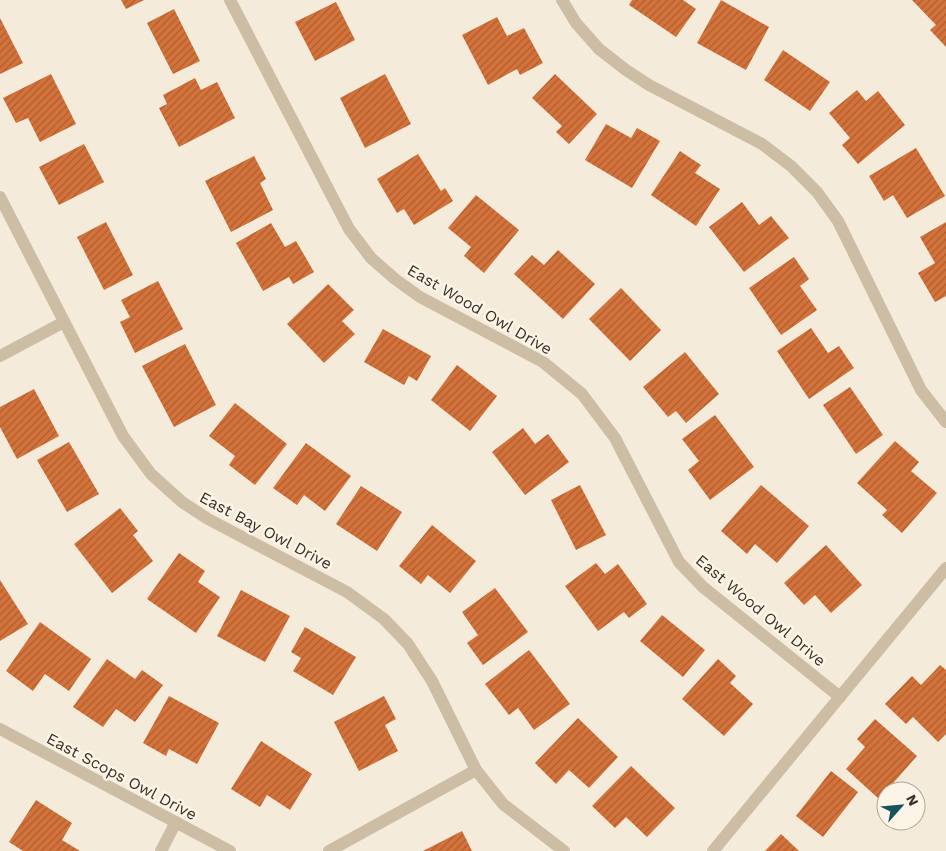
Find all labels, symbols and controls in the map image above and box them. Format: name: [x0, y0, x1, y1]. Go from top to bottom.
street label: East Wood Owl Drive: [404, 260, 555, 359]
street label: East Bay Owl Drive: [196, 488, 335, 573]
street label: East Wood Owl Drive: [692, 550, 830, 670]
street label: East Scops Owl Drive: [43, 729, 200, 824]
north arrow: [876, 781, 926, 831]
text: N: [903, 792, 922, 808]

